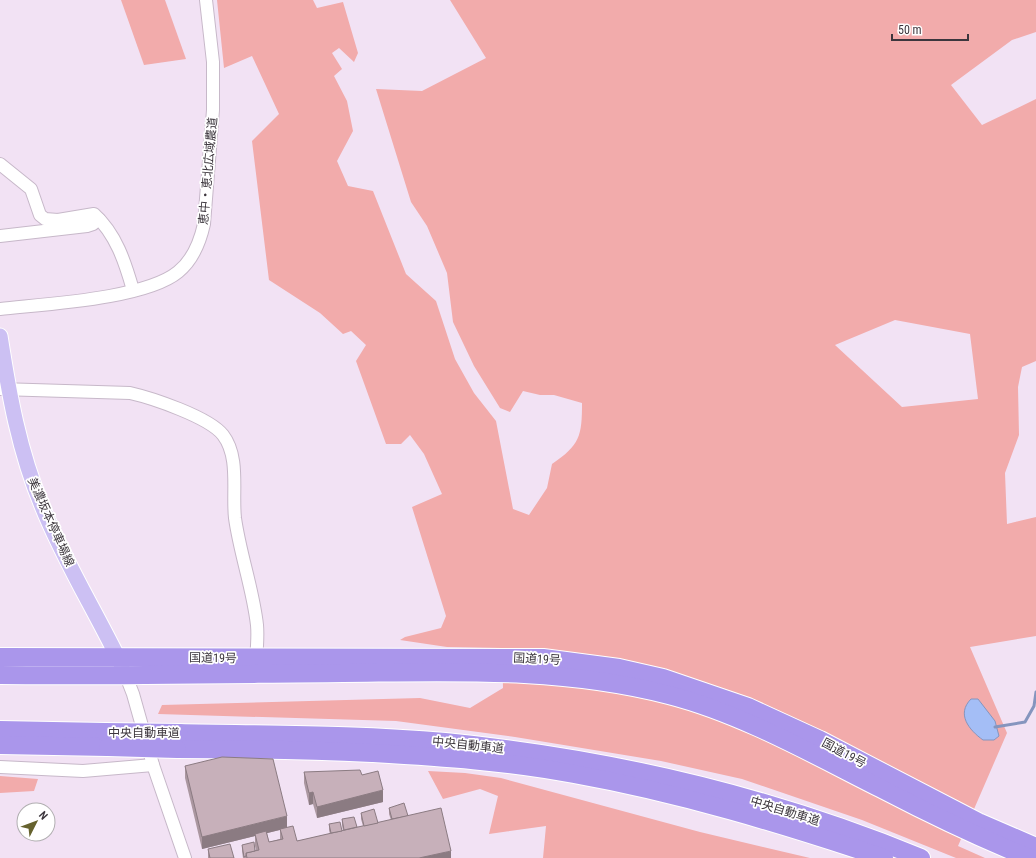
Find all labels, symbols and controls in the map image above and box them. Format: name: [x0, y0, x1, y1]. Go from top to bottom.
scale bar: [892, 16, 968, 42]
text: 50 m: [898, 23, 922, 37]
street label: 恵中・恵北広域農道: [196, 117, 220, 225]
street label: 美濃坂本停車場線: [25, 475, 77, 569]
street label: 国道19号: [189, 651, 237, 665]
street label: 国道19号: [513, 651, 561, 667]
street label: 中央自動車道: [108, 726, 180, 740]
street label: 中央自動車道: [431, 734, 505, 756]
street label: 国道19号: [820, 736, 868, 770]
street label: 中央自動車道: [749, 794, 821, 828]
north arrow: [16, 802, 56, 842]
text: N: [36, 809, 50, 823]

